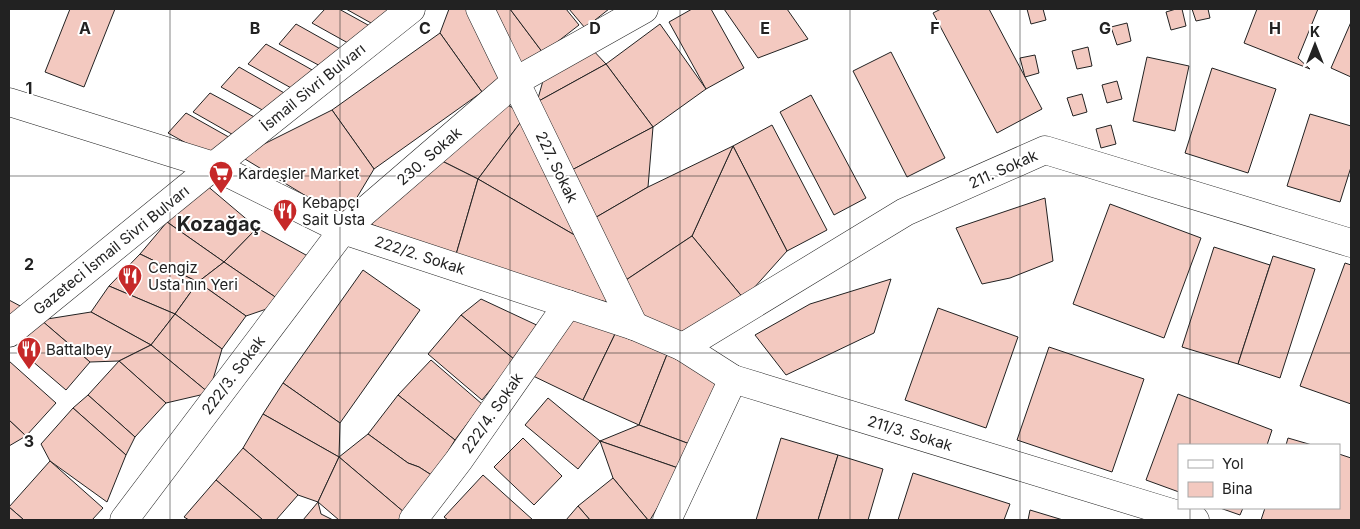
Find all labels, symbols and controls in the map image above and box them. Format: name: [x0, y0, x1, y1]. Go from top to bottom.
text: A: [79, 18, 91, 38]
text: B: [250, 18, 260, 38]
text: C: [419, 18, 431, 38]
text: D: [589, 18, 601, 38]
text: E: [760, 18, 770, 38]
text: F: [930, 18, 940, 38]
text: G: [1099, 18, 1111, 38]
text: H: [1269, 18, 1281, 38]
north arrow: [1290, 20, 1340, 70]
text: K: [1310, 23, 1320, 40]
street label: İsmail Sivri Bulvarı: [257, 39, 369, 135]
text: 1: [26, 78, 32, 98]
street label: 230. Sokak: [393, 122, 466, 189]
street label: 227. Sokak: [532, 128, 583, 206]
street label: 211. Sokak: [966, 145, 1041, 193]
supermarket icon: Kardeşler Market: [208, 160, 234, 194]
place label: Kardeşler Market: [238, 164, 359, 183]
street label: Gazeteci İsmail Sivri Bulvarı: [29, 181, 193, 319]
place label: Kebapçı Sait Usta: [302, 193, 365, 229]
restaurant icon: Kebapçı Sait Usta: [272, 198, 298, 232]
district label: Kozağaç: [177, 212, 261, 236]
street label: 222/2. Sokak: [372, 231, 468, 279]
text: 2: [24, 254, 34, 274]
place label: Cengiz Usta'nın Yeri: [148, 258, 238, 294]
restaurant icon: Cengiz Usta'nın Yeri: [117, 263, 143, 297]
street label: 222/3. Sokak: [197, 331, 269, 418]
restaurant icon: Battalbey: [16, 336, 42, 370]
place label: Battalbey: [46, 340, 112, 359]
street label: 222/4. Sokak: [457, 368, 527, 457]
street label: 211/3. Sokak: [865, 411, 955, 455]
text: 3: [24, 431, 34, 451]
legend: [1178, 444, 1340, 509]
text: Yol: [1222, 454, 1244, 473]
text: Bina: [1222, 479, 1253, 498]

